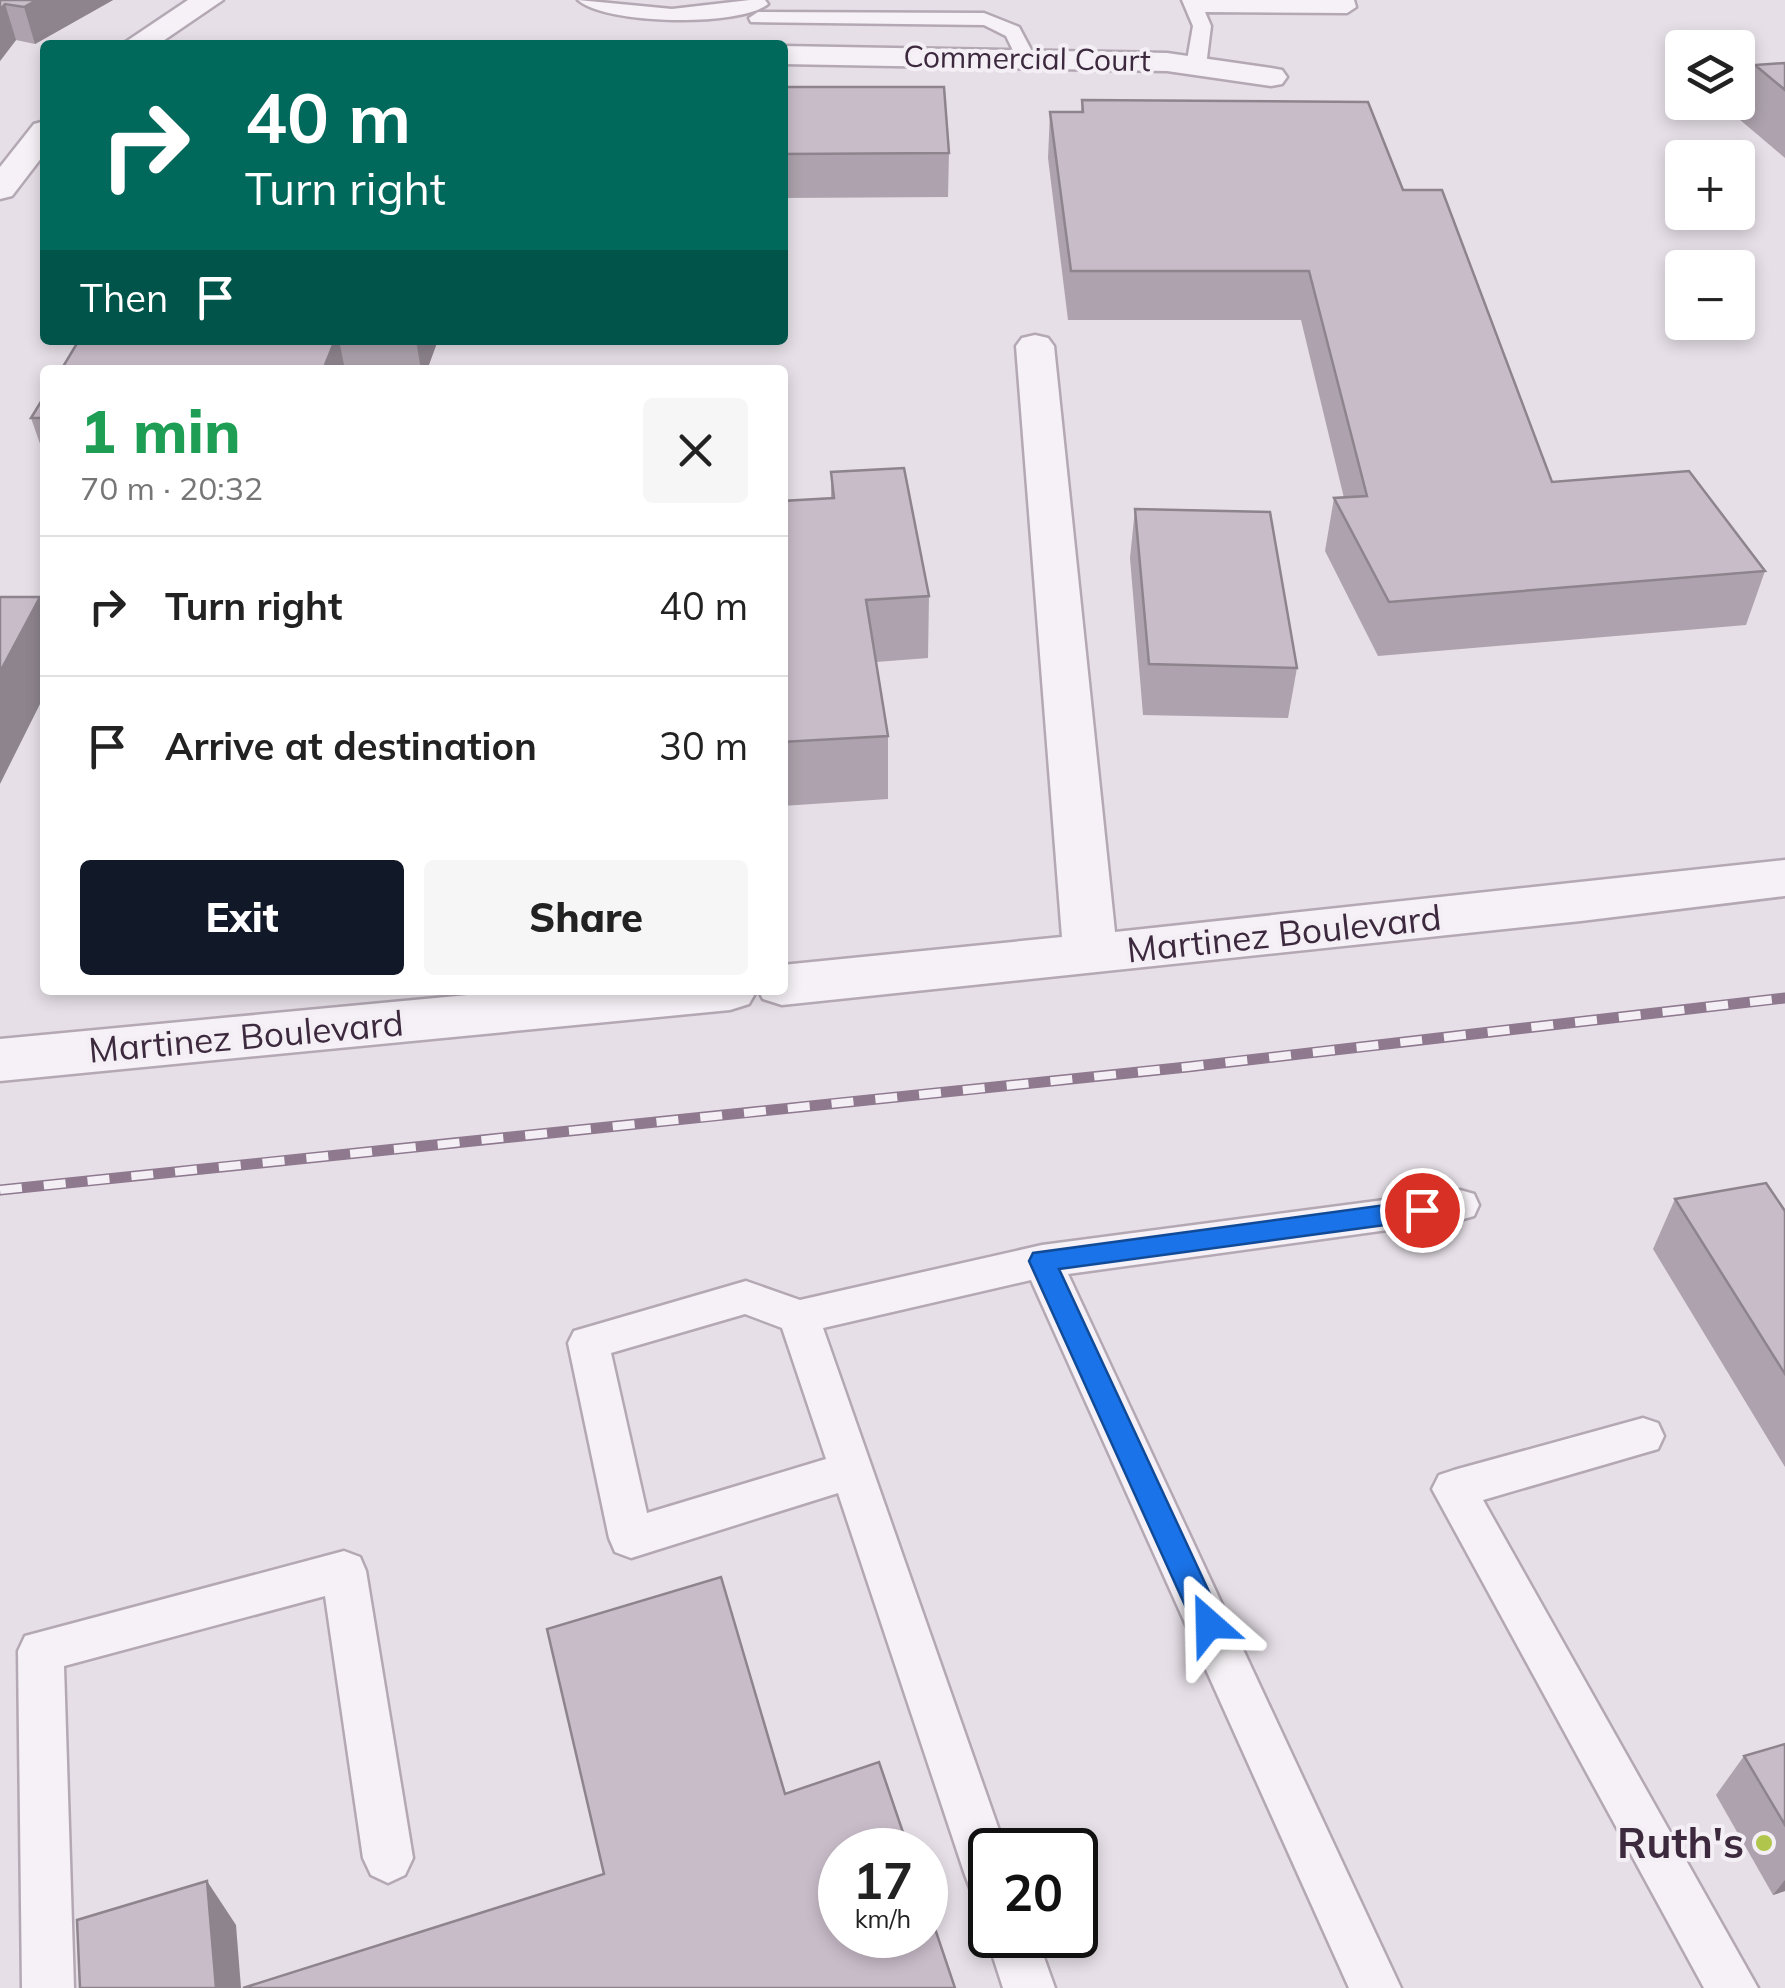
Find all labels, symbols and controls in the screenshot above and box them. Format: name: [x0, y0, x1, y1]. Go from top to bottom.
map controls: [1665, 30, 1755, 340]
button: layers: [1665, 30, 1755, 120]
street label: Commercial Court: [903, 37, 1151, 79]
text: 40 m: [245, 73, 411, 161]
icon: right: [80, 80, 210, 210]
button: +: [1665, 140, 1755, 230]
text: Turn right: [245, 160, 446, 216]
button: −: [1665, 250, 1755, 340]
icon: arrive: [188, 270, 243, 325]
text: Then: [80, 274, 168, 322]
text: 1 min: [80, 393, 241, 468]
button: close: [643, 398, 748, 503]
text: 70 m · 20:32: [80, 468, 263, 508]
icon: right: [80, 579, 135, 634]
text: Turn right: [165, 582, 342, 630]
text: 40 m: [659, 582, 748, 630]
icon: arrive: [80, 719, 135, 774]
text: Arrive at destination: [165, 722, 537, 770]
text: 30 m: [659, 722, 748, 770]
button: Exit: [80, 860, 404, 975]
button: Share: [424, 860, 748, 975]
street label: Martinez Boulevard: [1125, 895, 1443, 971]
street label: Martinez Boulevard: [87, 1000, 405, 1072]
pin: [1380, 1168, 1465, 1253]
icon: arrive: [1395, 1183, 1450, 1238]
position arrow: [1157, 1572, 1261, 1676]
place label: Ruth's: [1617, 1816, 1744, 1869]
speed limit sign: 20: [968, 1828, 1098, 1958]
marker: Ruth's: [1753, 1832, 1775, 1854]
text: 17: [853, 1849, 913, 1912]
text: km/h: [855, 1903, 911, 1934]

